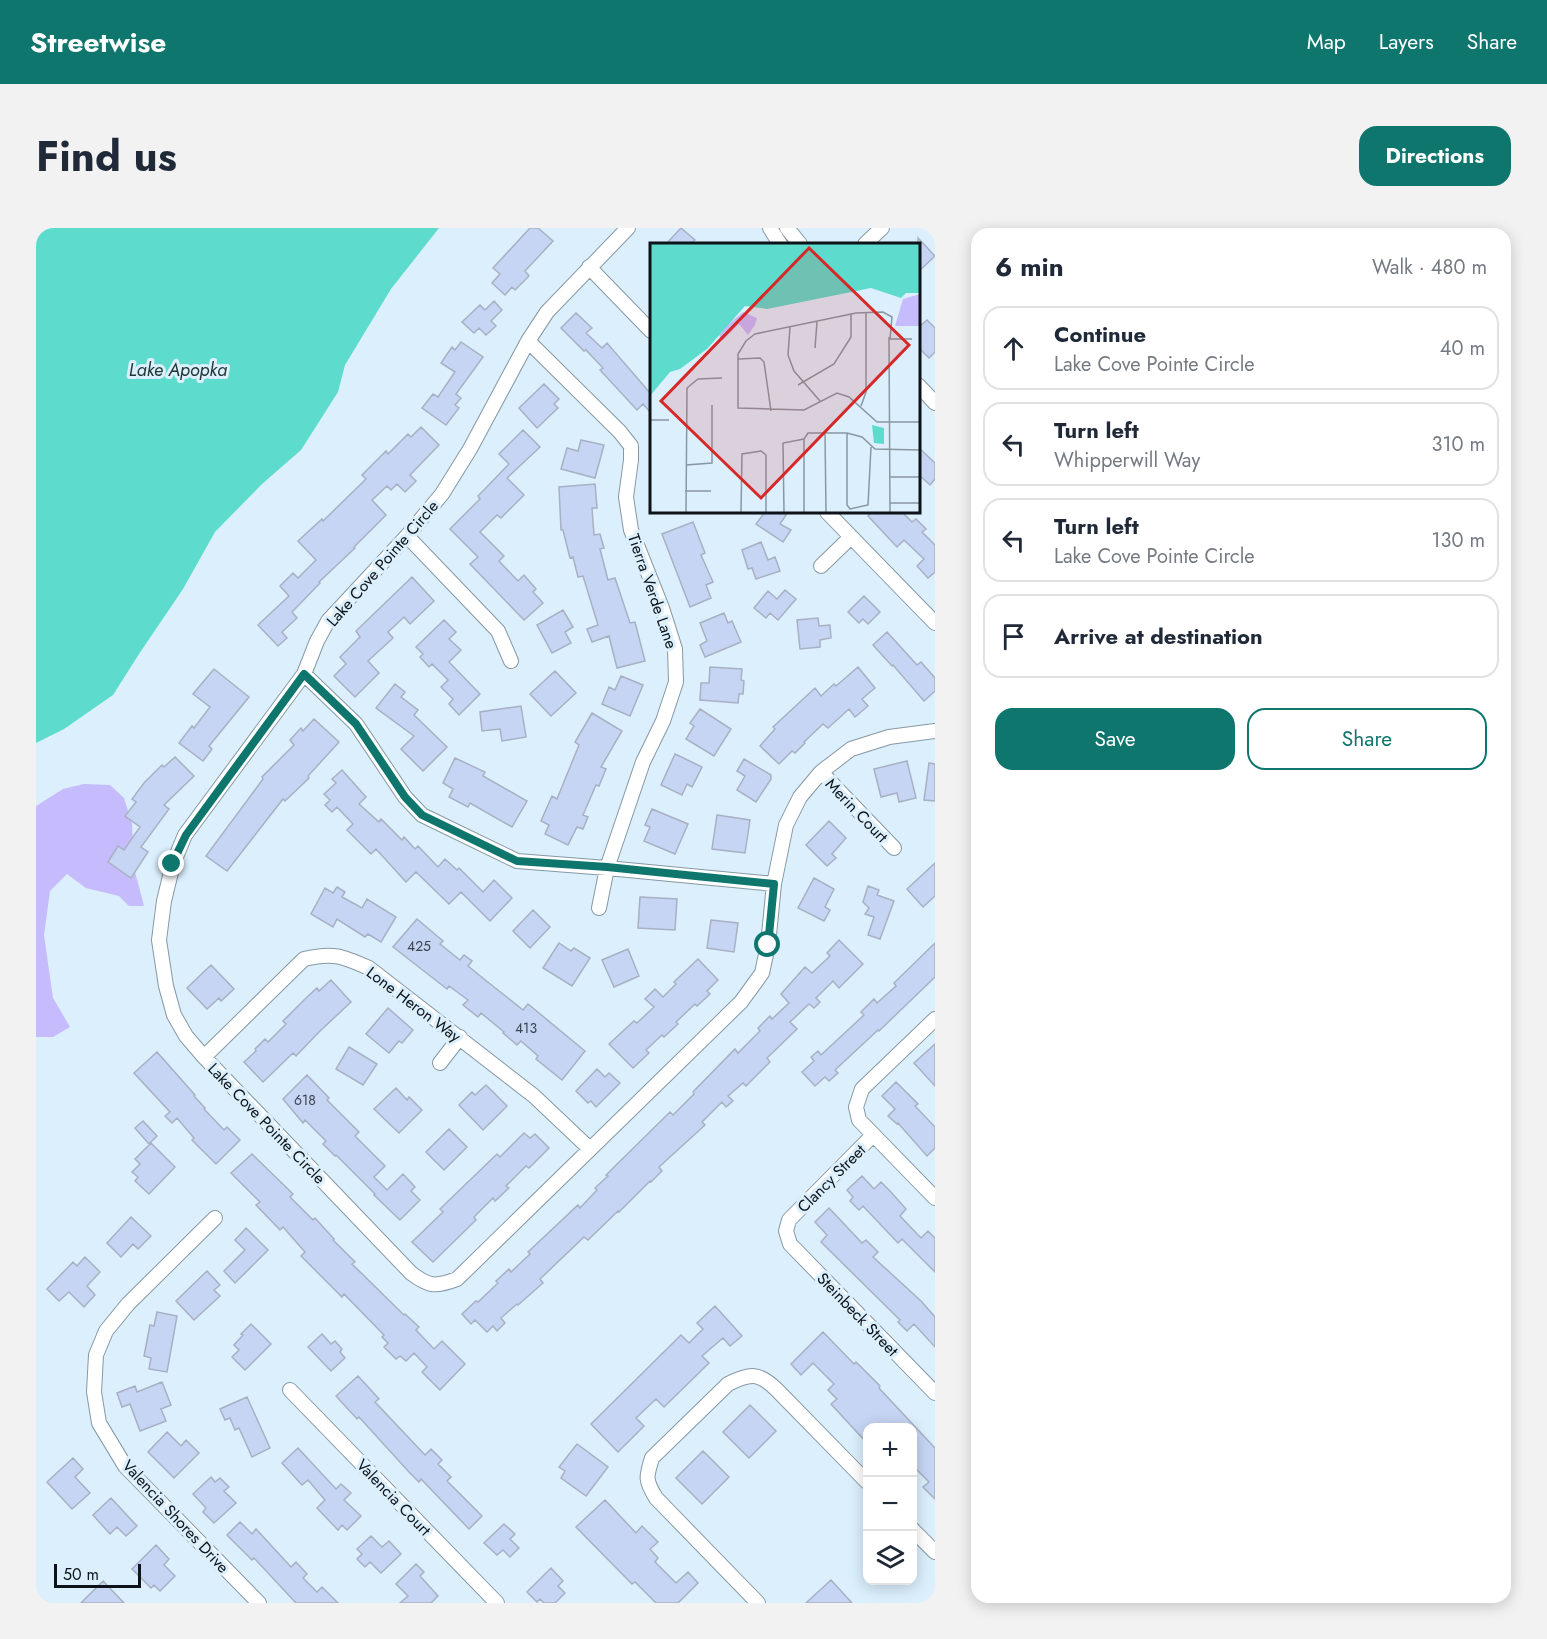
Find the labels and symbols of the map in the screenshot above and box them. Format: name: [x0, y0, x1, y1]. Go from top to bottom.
inset map: [650, 243, 920, 513]
water label: Lake Apopka: [129, 357, 227, 383]
street label: Lake Cove Pointe Circle: [321, 495, 444, 631]
street label: Tierra Verde Lane: [622, 531, 683, 652]
street label: Merin Court: [820, 773, 893, 848]
route end: [158, 850, 184, 876]
route start: [754, 931, 780, 957]
house number: 425: [407, 936, 431, 956]
street label: Lone Heron Way: [362, 961, 467, 1048]
house number: 413: [515, 1018, 537, 1038]
street label: Lake Cove Pointe Circle: [203, 1058, 331, 1189]
house number: 618: [294, 1090, 316, 1110]
street label: Clancy Street: [792, 1139, 871, 1218]
street label: Steinbeck Street: [812, 1267, 904, 1361]
street label: Valencia Court: [351, 1454, 436, 1541]
street label: Valencia Shores Drive: [117, 1455, 234, 1578]
scale bar: [54, 1561, 141, 1588]

